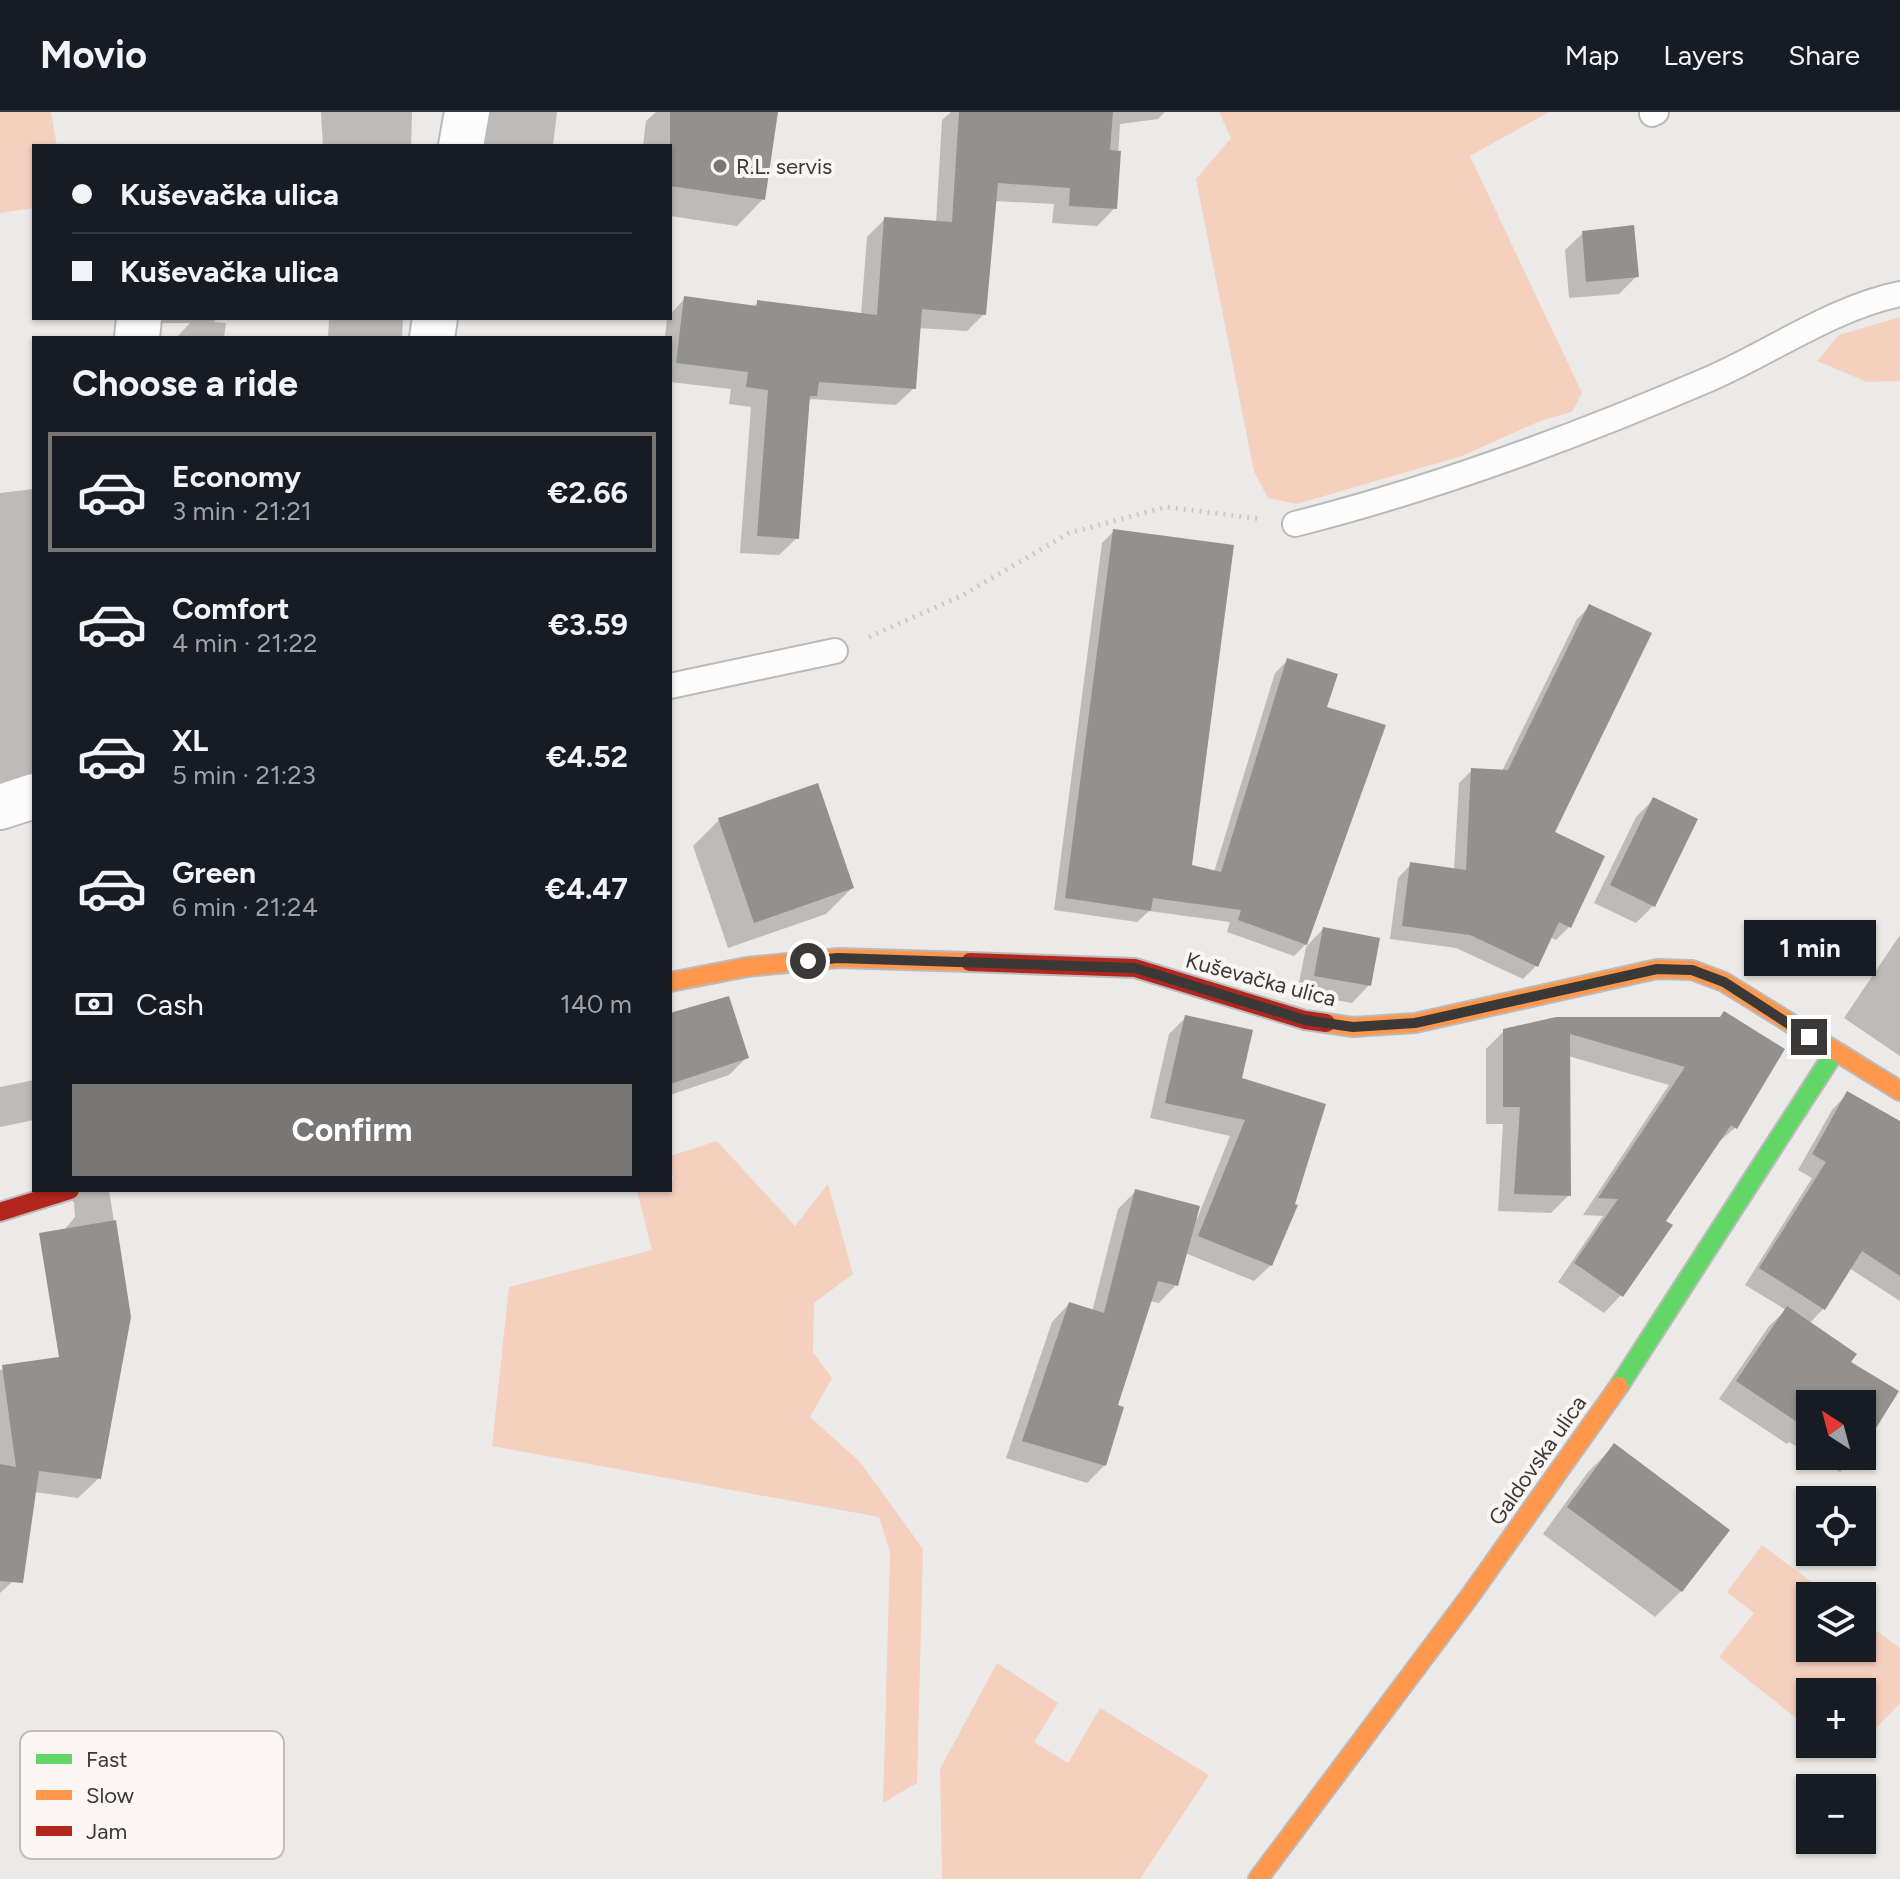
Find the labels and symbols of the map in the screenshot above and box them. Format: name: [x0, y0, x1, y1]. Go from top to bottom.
place label: R.L. servis: [736, 153, 832, 180]
marker: R.L. servis: [711, 157, 729, 175]
callout: 1 min: [1743, 921, 1875, 977]
route start: [790, 943, 826, 979]
street label: Kuševačka ulica: [1183, 946, 1339, 1013]
route end: [1791, 1019, 1827, 1055]
street label: Galdovska ulica: [1483, 1390, 1592, 1530]
north arrow: [1796, 1390, 1876, 1470]
legend: [20, 1731, 284, 1859]
text: Fast: [86, 1746, 128, 1773]
text: Slow: [86, 1782, 135, 1809]
text: Jam: [86, 1818, 127, 1845]

